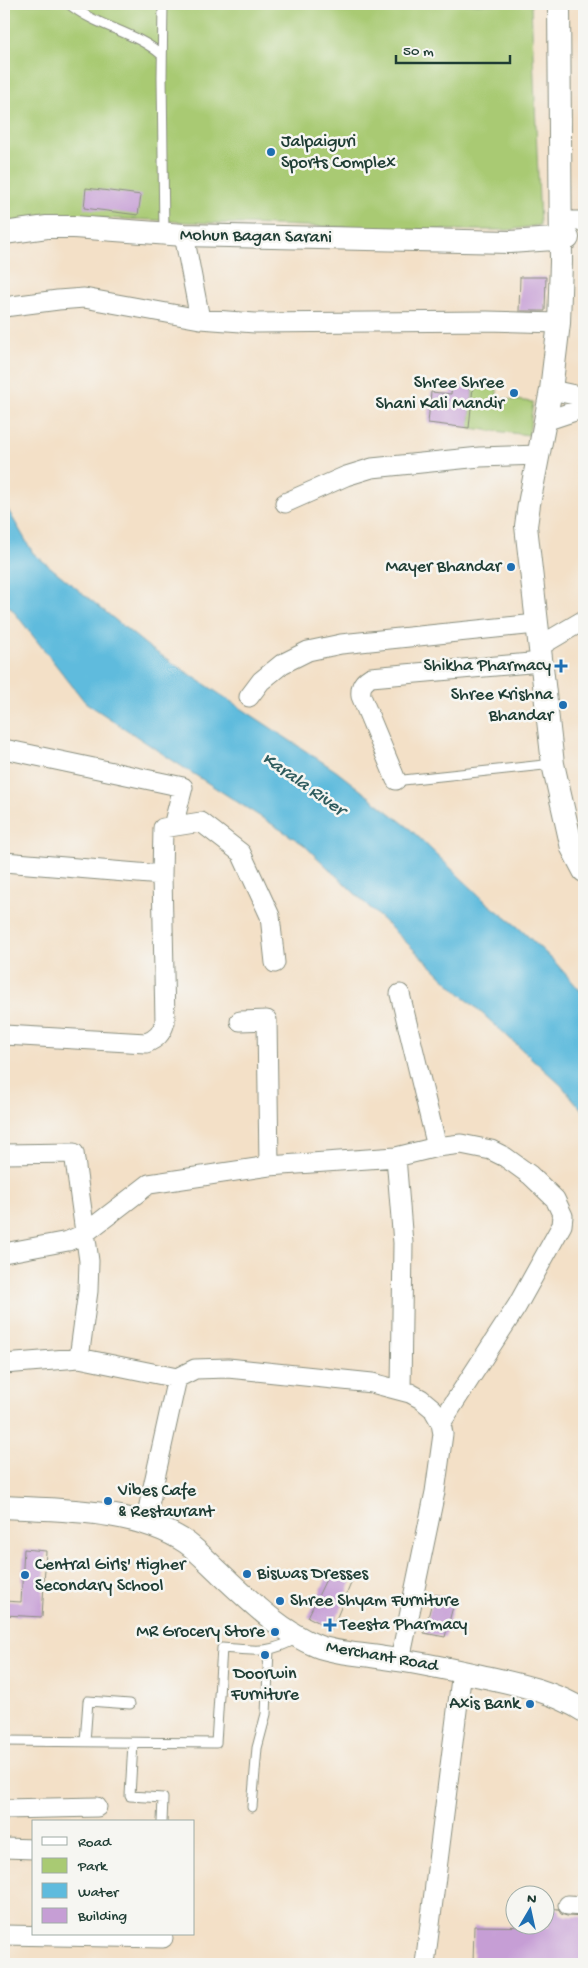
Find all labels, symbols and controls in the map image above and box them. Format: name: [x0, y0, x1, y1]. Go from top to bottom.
scale bar: [396, 32, 509, 64]
text: 50 m: [403, 43, 434, 61]
place label: Jalpaiguri Sports Complex: [281, 132, 396, 174]
marker: Jalpaiguri Sports Complex: [265, 146, 277, 158]
street label: Mohun Bagan Sarani: [180, 225, 332, 249]
place label: Shree Shree Shani Kali Mandir: [375, 373, 506, 415]
marker: Shree Shree Shani Kali Mandir: [508, 387, 520, 399]
place label: Mayer Bhandar: [385, 557, 503, 578]
marker: Mayer Bhandar: [505, 561, 517, 573]
place label: Shikha Pharmacy: [423, 656, 551, 677]
marker: Shikha Pharmacy: [555, 660, 567, 672]
place label: Shree Krishna Bhandar: [451, 685, 555, 727]
marker: Shree Krishna Bhandar: [557, 699, 569, 711]
water label: Karala River: [257, 748, 353, 825]
place label: Vibes Cafe & Restaurant: [117, 1481, 216, 1523]
marker: Vibes Cafe & Restaurant: [102, 1495, 114, 1507]
place label: Central Girls' Higher Secondary School: [35, 1555, 187, 1597]
place label: Biswas Dresses: [256, 1564, 370, 1585]
marker: Biswas Dresses: [241, 1568, 253, 1580]
marker: Central Girls' Higher Secondary School: [19, 1569, 31, 1581]
place label: Shree Shyam Furniture: [290, 1591, 460, 1612]
marker: Shree Shyam Furniture: [274, 1595, 286, 1607]
place label: Teesta Pharmacy: [339, 1615, 468, 1636]
marker: Teesta Pharmacy: [324, 1619, 336, 1631]
place label: MR Grocery Store: [136, 1622, 266, 1643]
marker: MR Grocery Store: [269, 1626, 281, 1638]
street label: Merchant Road: [324, 1637, 441, 1677]
marker: Doorwin Furniture: [259, 1649, 271, 1661]
place label: Doorwin Furniture: [230, 1664, 300, 1706]
place label: Axis Bank: [449, 1694, 522, 1715]
marker: Axis Bank: [524, 1698, 536, 1710]
legend: [32, 1820, 195, 1936]
text: Road: [78, 1834, 112, 1852]
text: Park: [77, 1858, 108, 1876]
text: Water: [78, 1884, 120, 1902]
north arrow: [506, 1886, 556, 1936]
text: N: [526, 1891, 537, 1909]
text: Building: [77, 1908, 127, 1926]

